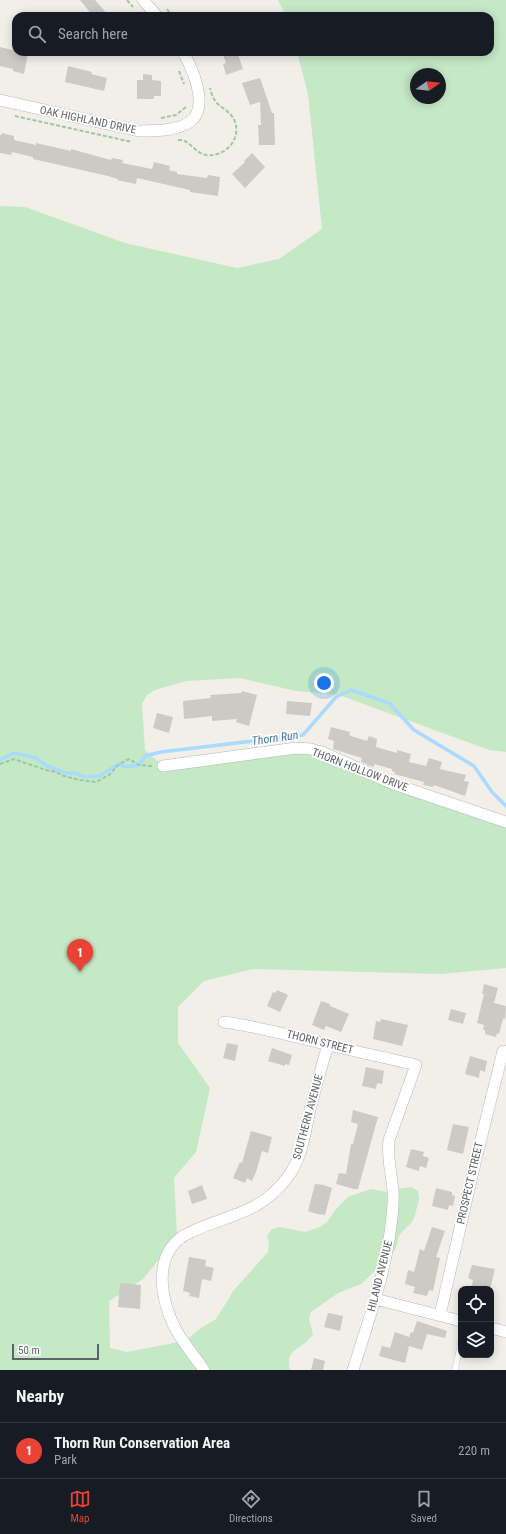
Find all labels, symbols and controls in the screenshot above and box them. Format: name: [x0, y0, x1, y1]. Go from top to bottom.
search box: [12, 12, 494, 56]
icon: search: [26, 23, 48, 45]
text: Search here: [58, 25, 128, 43]
north arrow: [410, 68, 446, 104]
street label: OAK HIGHLAND DRIVE: [39, 103, 138, 137]
your location: [314, 673, 334, 693]
water label: Thorn Run: [251, 728, 300, 748]
street label: THORN HOLLOW DRIVE: [310, 746, 410, 795]
pin: 1: [67, 939, 93, 972]
street label: THORN STREET: [285, 1027, 355, 1057]
street label: SOUTHERN AVENUE: [290, 1072, 326, 1161]
street label: PROSPECT STREET: [454, 1140, 486, 1225]
street label: HILAND AVENUE: [365, 1239, 395, 1313]
map controls: [458, 1286, 494, 1358]
button: locate: [458, 1286, 494, 1322]
button: layers: [458, 1322, 494, 1358]
scale bar: [12, 1342, 99, 1361]
text: 50 m: [18, 1344, 40, 1357]
text: Nearby: [16, 1386, 64, 1406]
text: Thorn Run Conservation Area: [54, 1434, 230, 1452]
text: 1: [26, 1443, 32, 1458]
text: 220 m: [458, 1443, 490, 1458]
text: Park: [54, 1452, 77, 1467]
tab: Map: [69, 1488, 91, 1525]
tab: Directions: [229, 1488, 273, 1525]
tab: Saved: [411, 1488, 437, 1525]

